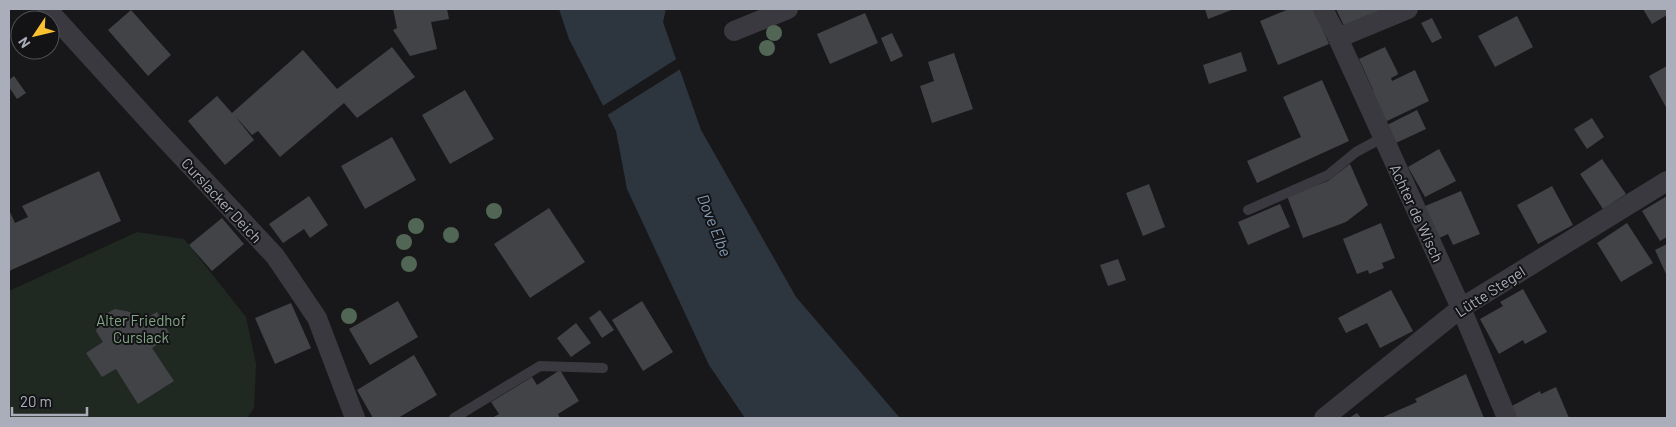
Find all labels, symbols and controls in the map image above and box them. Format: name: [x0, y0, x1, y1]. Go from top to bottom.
north arrow: [10, 10, 60, 60]
text: N: [14, 34, 34, 51]
street label: Curslacker Deich: [178, 154, 266, 246]
street label: Achter de Wisch: [1386, 161, 1448, 265]
water label: Dove Elbe: [694, 191, 736, 259]
street label: Lütte Stegel: [1452, 262, 1528, 320]
park label: Alter Friedhof Curslack: [96, 311, 186, 346]
scale bar: [12, 384, 88, 416]
text: 20 m: [20, 392, 52, 410]

